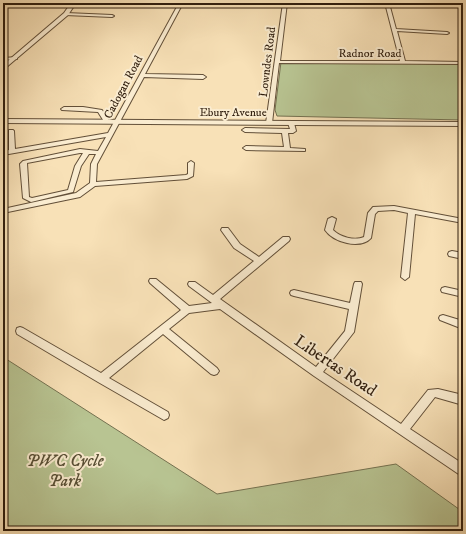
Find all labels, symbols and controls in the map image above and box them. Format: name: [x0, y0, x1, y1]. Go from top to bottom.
street label: Lowndes Road: [256, 26, 279, 98]
street label: Radnor Road: [339, 46, 401, 61]
street label: Cadogan Road: [100, 53, 146, 121]
street label: Ebury Avenue: [199, 105, 267, 120]
street label: Libertas Road: [290, 330, 381, 402]
park label: PWC Cycle Park: [27, 450, 105, 492]

